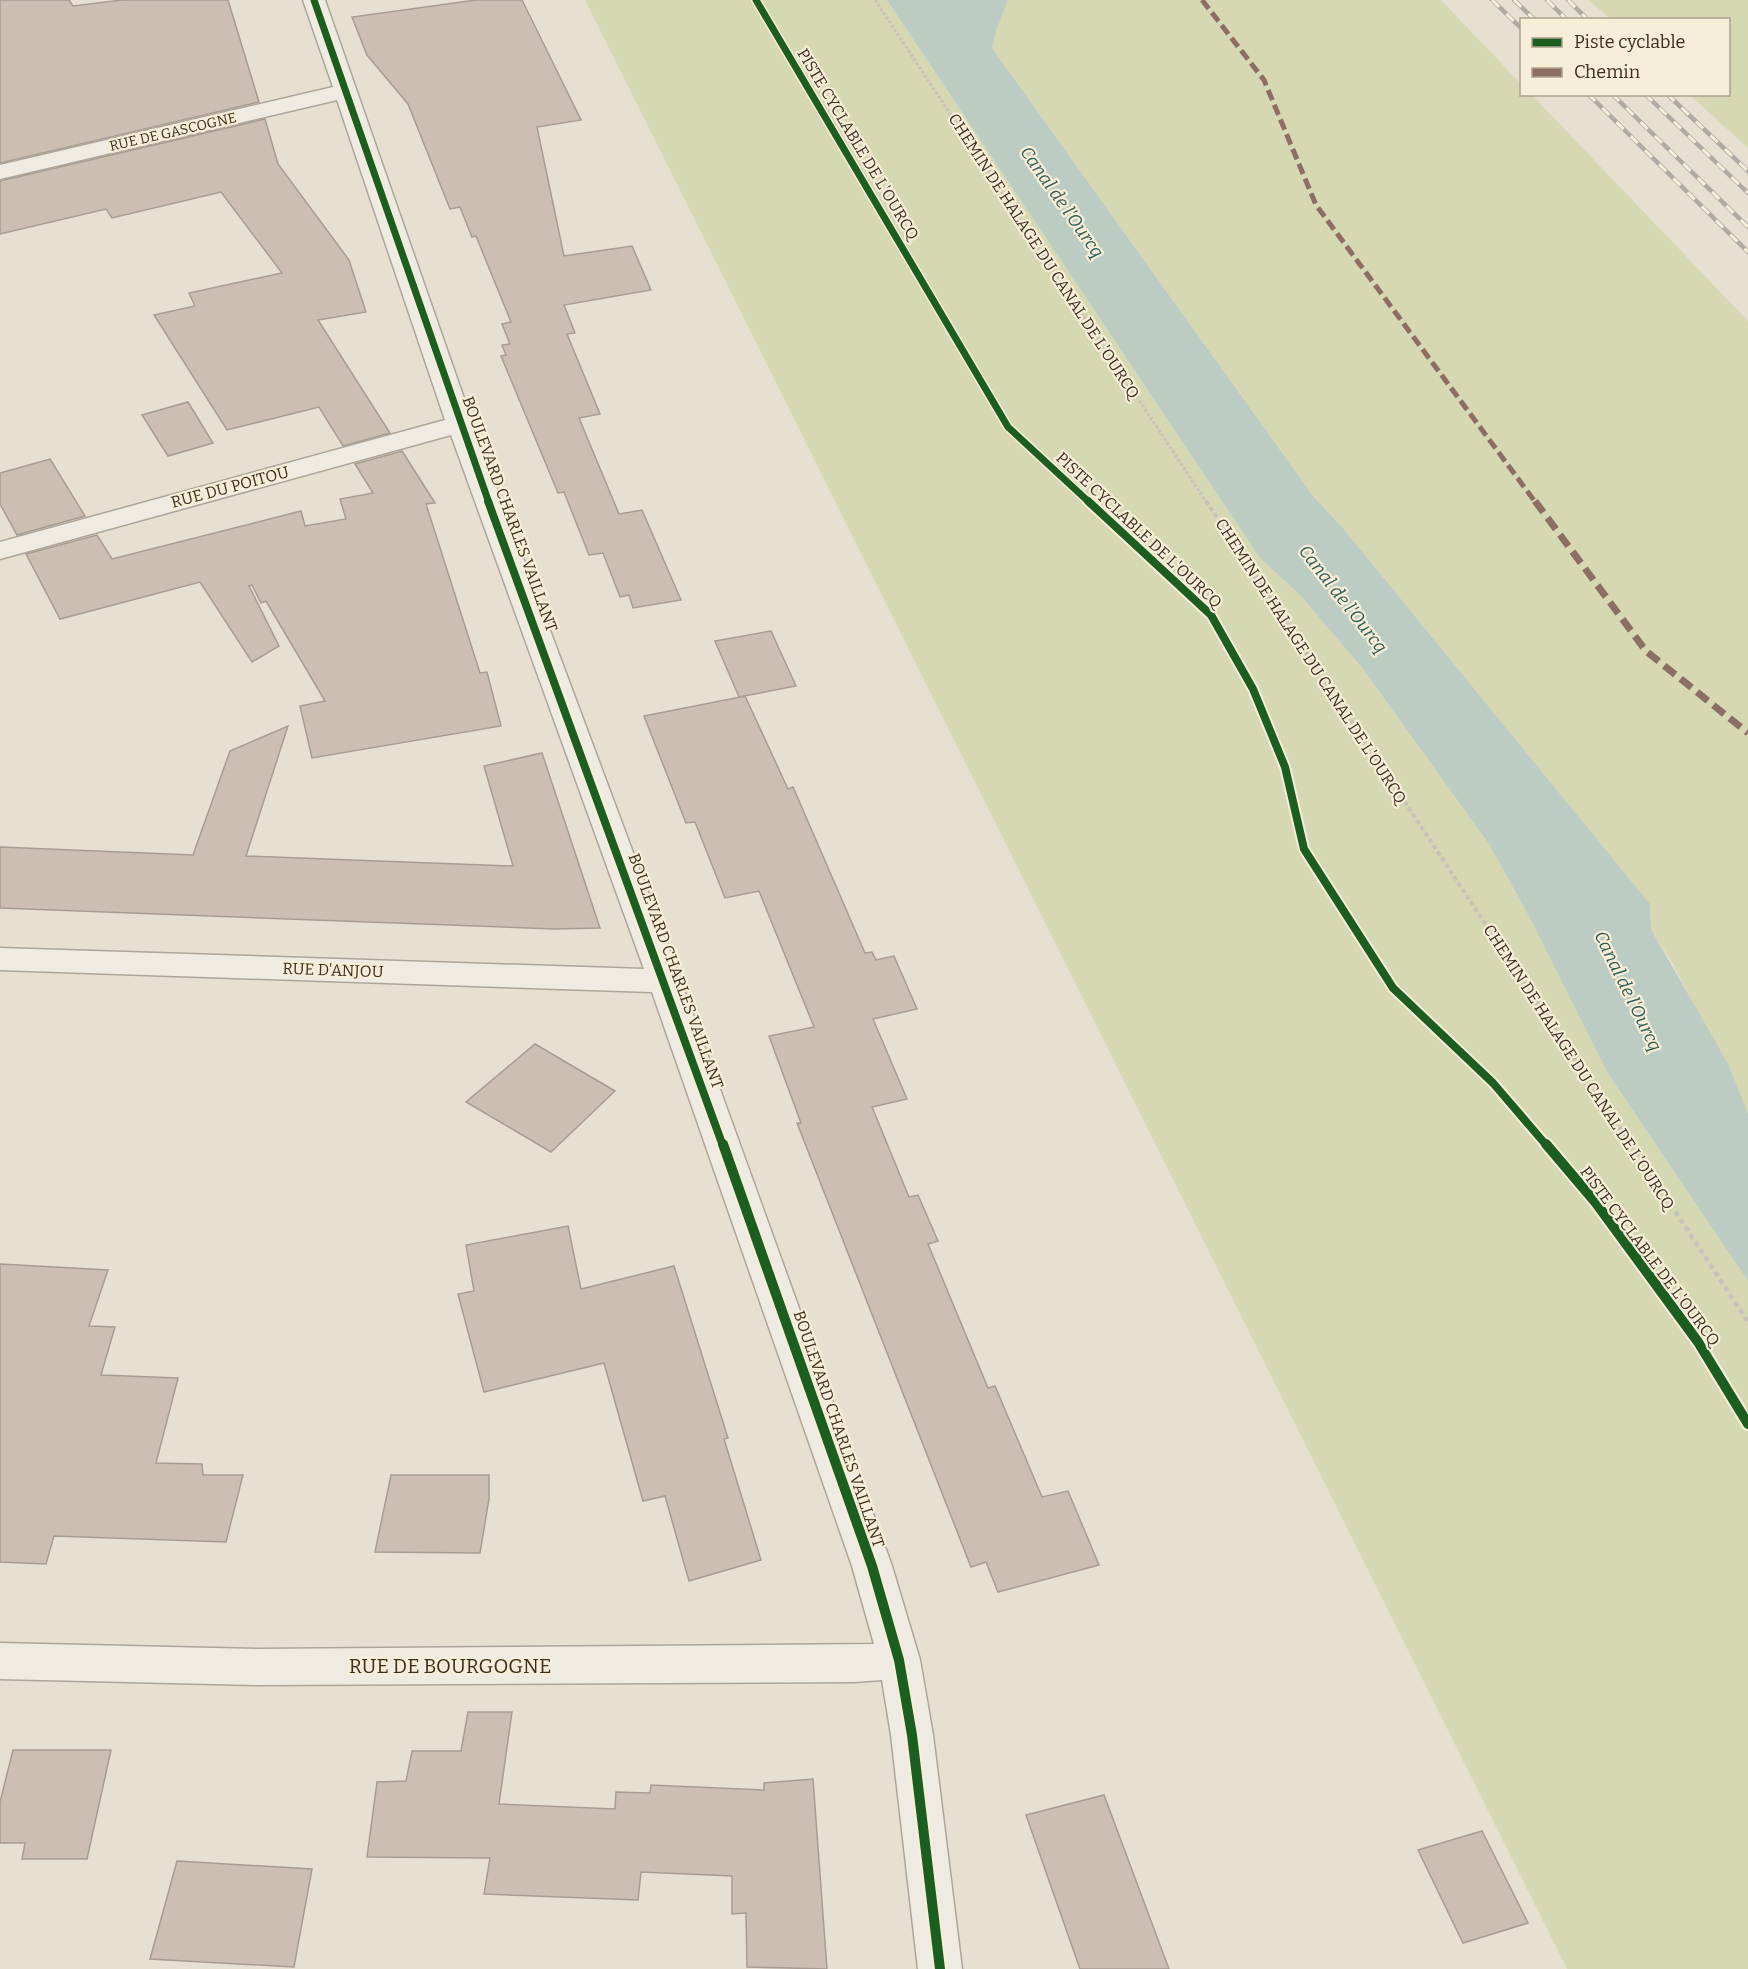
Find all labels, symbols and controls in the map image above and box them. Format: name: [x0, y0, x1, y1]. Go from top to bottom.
legend: [1520, 18, 1730, 96]
text: Piste cyclable: [1574, 31, 1685, 53]
street label: PISTE CYCLABLE DE L'OURCQ: [793, 45, 923, 244]
text: Chemin: [1574, 61, 1641, 83]
street label: RUE DE GASCOGNE: [108, 109, 238, 155]
street label: CHEMIN DE HALAGE DU CANAL DE L'OURCQ: [944, 110, 1144, 403]
water label: Canal de l'Ourcq: [1015, 142, 1109, 262]
street label: BOULEVARD CHARLES VAILLANT: [458, 394, 562, 634]
street label: PISTE CYCLABLE DE L'OURCQ: [1052, 448, 1227, 613]
street label: RUE DU POITOU: [169, 462, 291, 512]
street label: CHEMIN DE HALAGE DU CANAL DE L'OURCQ: [1211, 515, 1411, 808]
water label: Canal de l'Ourcq: [1294, 541, 1392, 657]
street label: BOULEVARD CHARLES VAILLANT: [624, 851, 728, 1091]
street label: CHEMIN DE HALAGE DU CANAL DE L'OURCQ: [1479, 921, 1679, 1214]
water label: Canal de l'Ourcq: [1589, 927, 1667, 1055]
street label: RUE D'ANJOU: [282, 959, 384, 981]
street label: PISTE CYCLABLE DE L'OURCQ: [1576, 1163, 1724, 1350]
street label: BOULEVARD CHARLES VAILLANT: [789, 1308, 889, 1550]
street label: RUE DE BOURGOGNE: [349, 1654, 551, 1678]

